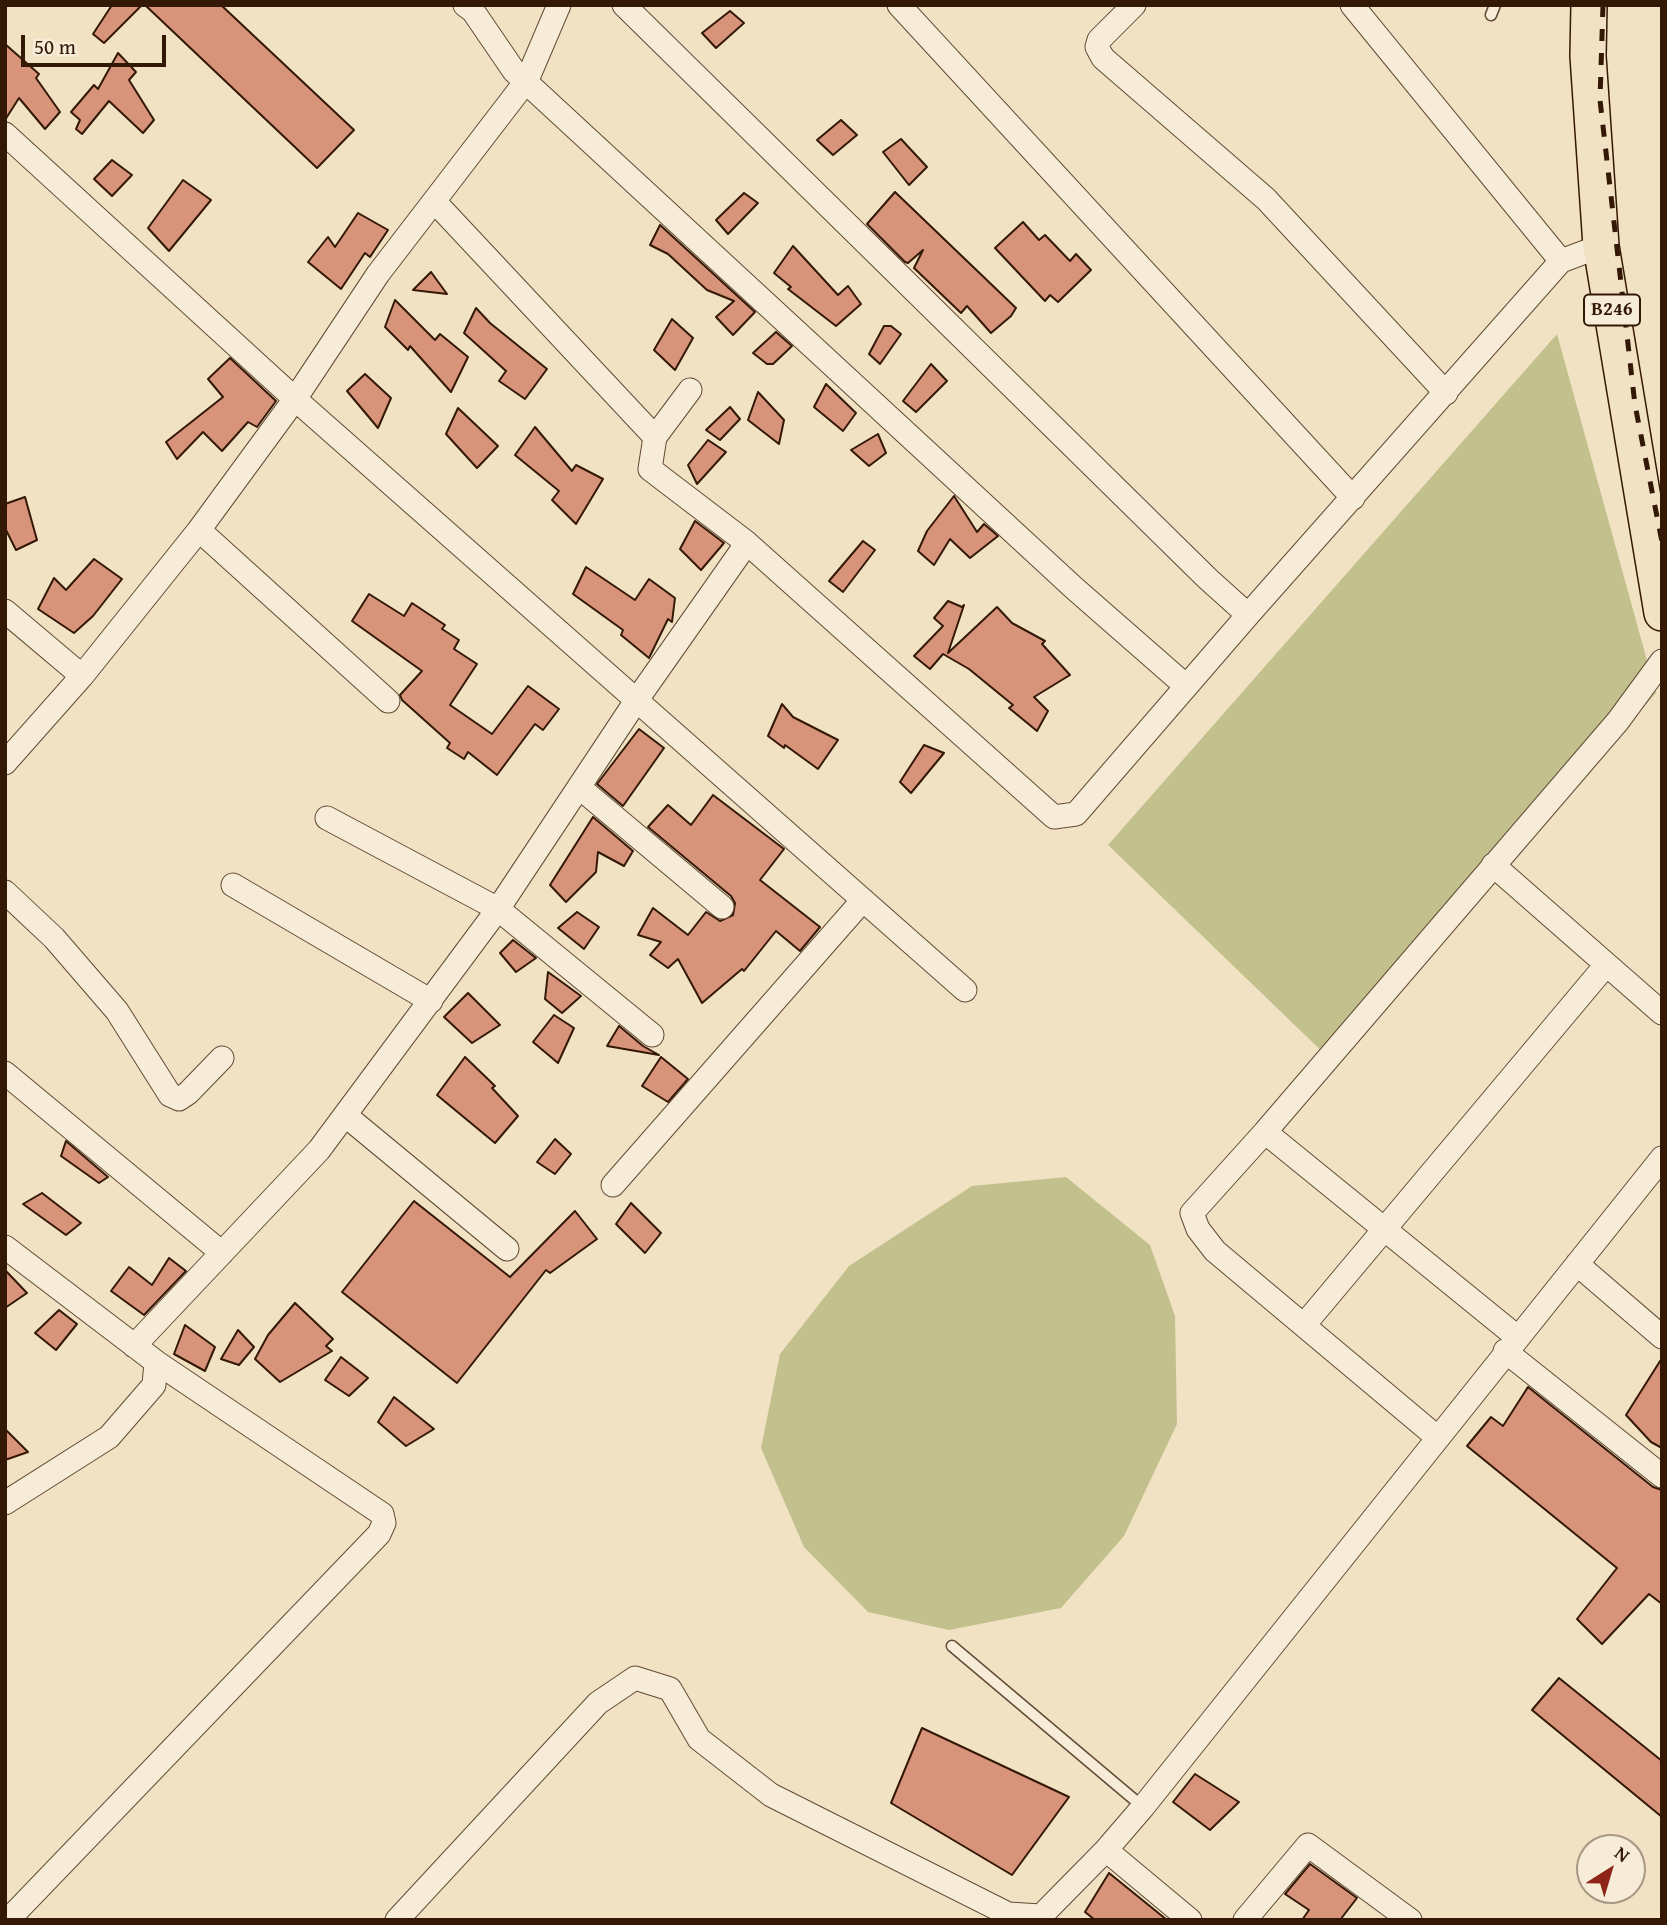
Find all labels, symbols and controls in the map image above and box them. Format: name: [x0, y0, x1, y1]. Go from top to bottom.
scale bar: [24, 21, 170, 65]
text: 50 m: [34, 31, 76, 62]
road number: B246: [1584, 294, 1640, 326]
north arrow: [1576, 1834, 1646, 1904]
text: N: [1609, 1839, 1636, 1869]

